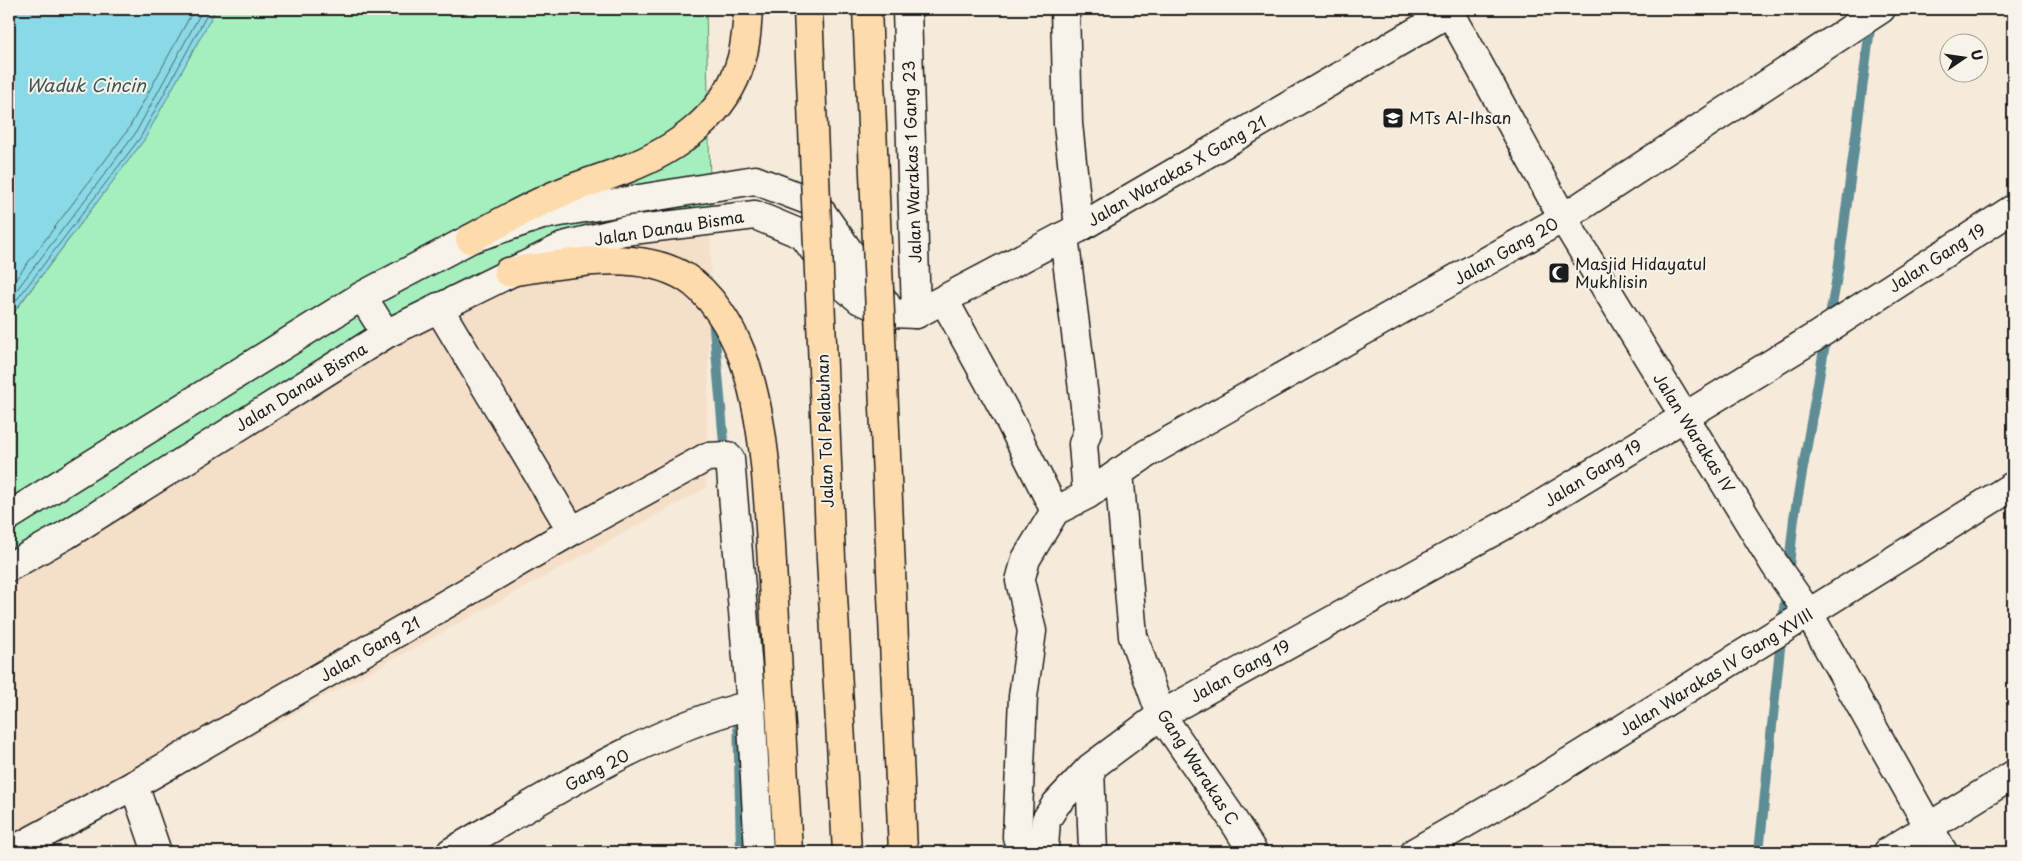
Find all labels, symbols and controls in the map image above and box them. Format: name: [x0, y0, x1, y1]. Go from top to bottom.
north arrow: [1940, 32, 1990, 82]
text: U: [1966, 47, 1989, 63]
street label: Jalan Warakas 1 Gang 23: [895, 60, 927, 264]
water label: Waduk Cincin: [26, 71, 147, 98]
place label: MTs Al-Ihsan: [1409, 105, 1511, 129]
school or university icon: MTs Al-Ihsan: [1381, 106, 1405, 130]
street label: Jalan Warakas X Gang 21: [1083, 109, 1270, 231]
street label: Jalan Danau Bisma: [592, 203, 746, 251]
street label: Jalan Gang 20: [1449, 211, 1562, 290]
street label: Jalan Gang 19: [1883, 217, 1990, 298]
place label: Masjid Hidayatul Mukhlisin: [1575, 251, 1706, 293]
mosque icon: Masjid Hidayatul Mukhlisin: [1547, 261, 1571, 285]
street label: Jalan Danau Bisma: [230, 336, 371, 436]
street label: Jalan Tol Pelabuhan: [809, 354, 839, 508]
street label: Jalan Warakas IV: [1648, 368, 1742, 497]
street label: Jalan Gang 19: [1539, 432, 1646, 512]
street label: Jalan Warakas IV Gang XVIII: [1614, 602, 1817, 741]
street label: Jalan Gang 21: [315, 610, 424, 687]
street label: Jalan Gang 19: [1185, 633, 1294, 708]
street label: Gang Warakas C: [1152, 704, 1245, 829]
street label: Gang 20: [560, 742, 633, 796]

